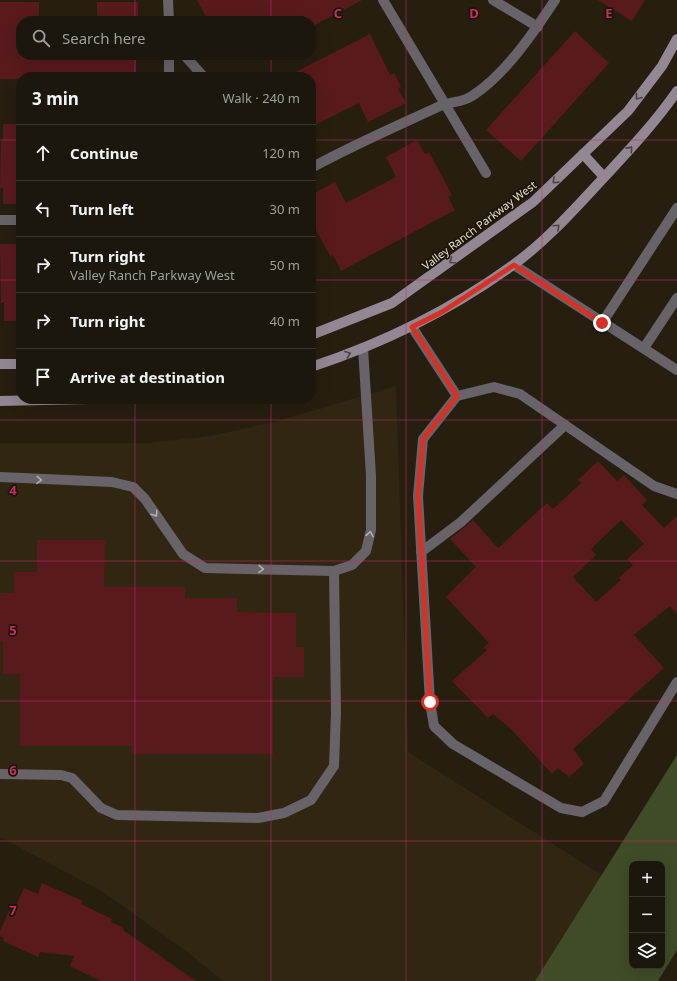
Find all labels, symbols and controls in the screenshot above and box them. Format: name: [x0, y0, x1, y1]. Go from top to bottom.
text: C: [334, 4, 342, 22]
text: D: [469, 4, 479, 22]
text: E: [605, 4, 613, 22]
search box: [16, 16, 316, 60]
icon: search: [30, 27, 52, 49]
text: Search here: [62, 28, 145, 48]
text: 3 min: [32, 87, 79, 110]
text: Walk · 240 m: [222, 89, 300, 107]
one-way arrow: [636, 93, 643, 100]
icon: ahead: [32, 142, 54, 164]
text: Continue: [70, 143, 138, 163]
text: 120 m: [262, 144, 300, 162]
one-way arrow: [625, 146, 633, 154]
one-way arrow: [552, 176, 560, 184]
street label: Valley Ranch Parkway West: [419, 177, 539, 273]
icon: left: [32, 198, 54, 220]
text: Turn left: [70, 199, 134, 219]
text: 30 m: [270, 200, 300, 218]
one-way arrow: [552, 224, 560, 232]
text: Turn right: [70, 246, 145, 266]
icon: right: [32, 254, 54, 276]
text: 50 m: [270, 256, 300, 274]
one-way arrow: [449, 256, 456, 264]
text: Valley Ranch Parkway West: [70, 266, 235, 284]
icon: right: [32, 310, 54, 332]
text: Turn right: [70, 311, 145, 331]
text: 40 m: [270, 312, 300, 330]
route end: [593, 314, 611, 332]
one-way arrow: [344, 350, 351, 359]
icon: arrive: [32, 366, 54, 388]
text: Arrive at destination: [70, 367, 225, 387]
one-way arrow: [36, 475, 42, 484]
text: 4: [9, 481, 17, 499]
one-way arrow: [150, 510, 158, 517]
one-way arrow: [365, 531, 374, 537]
one-way arrow: [258, 565, 264, 573]
text: 5: [9, 621, 17, 639]
route start: [421, 693, 439, 711]
text: 6: [9, 761, 17, 779]
map controls: [629, 861, 665, 969]
button: +: [629, 861, 665, 897]
button: −: [629, 897, 665, 933]
text: 7: [9, 901, 17, 919]
button: layers: [629, 933, 665, 969]

